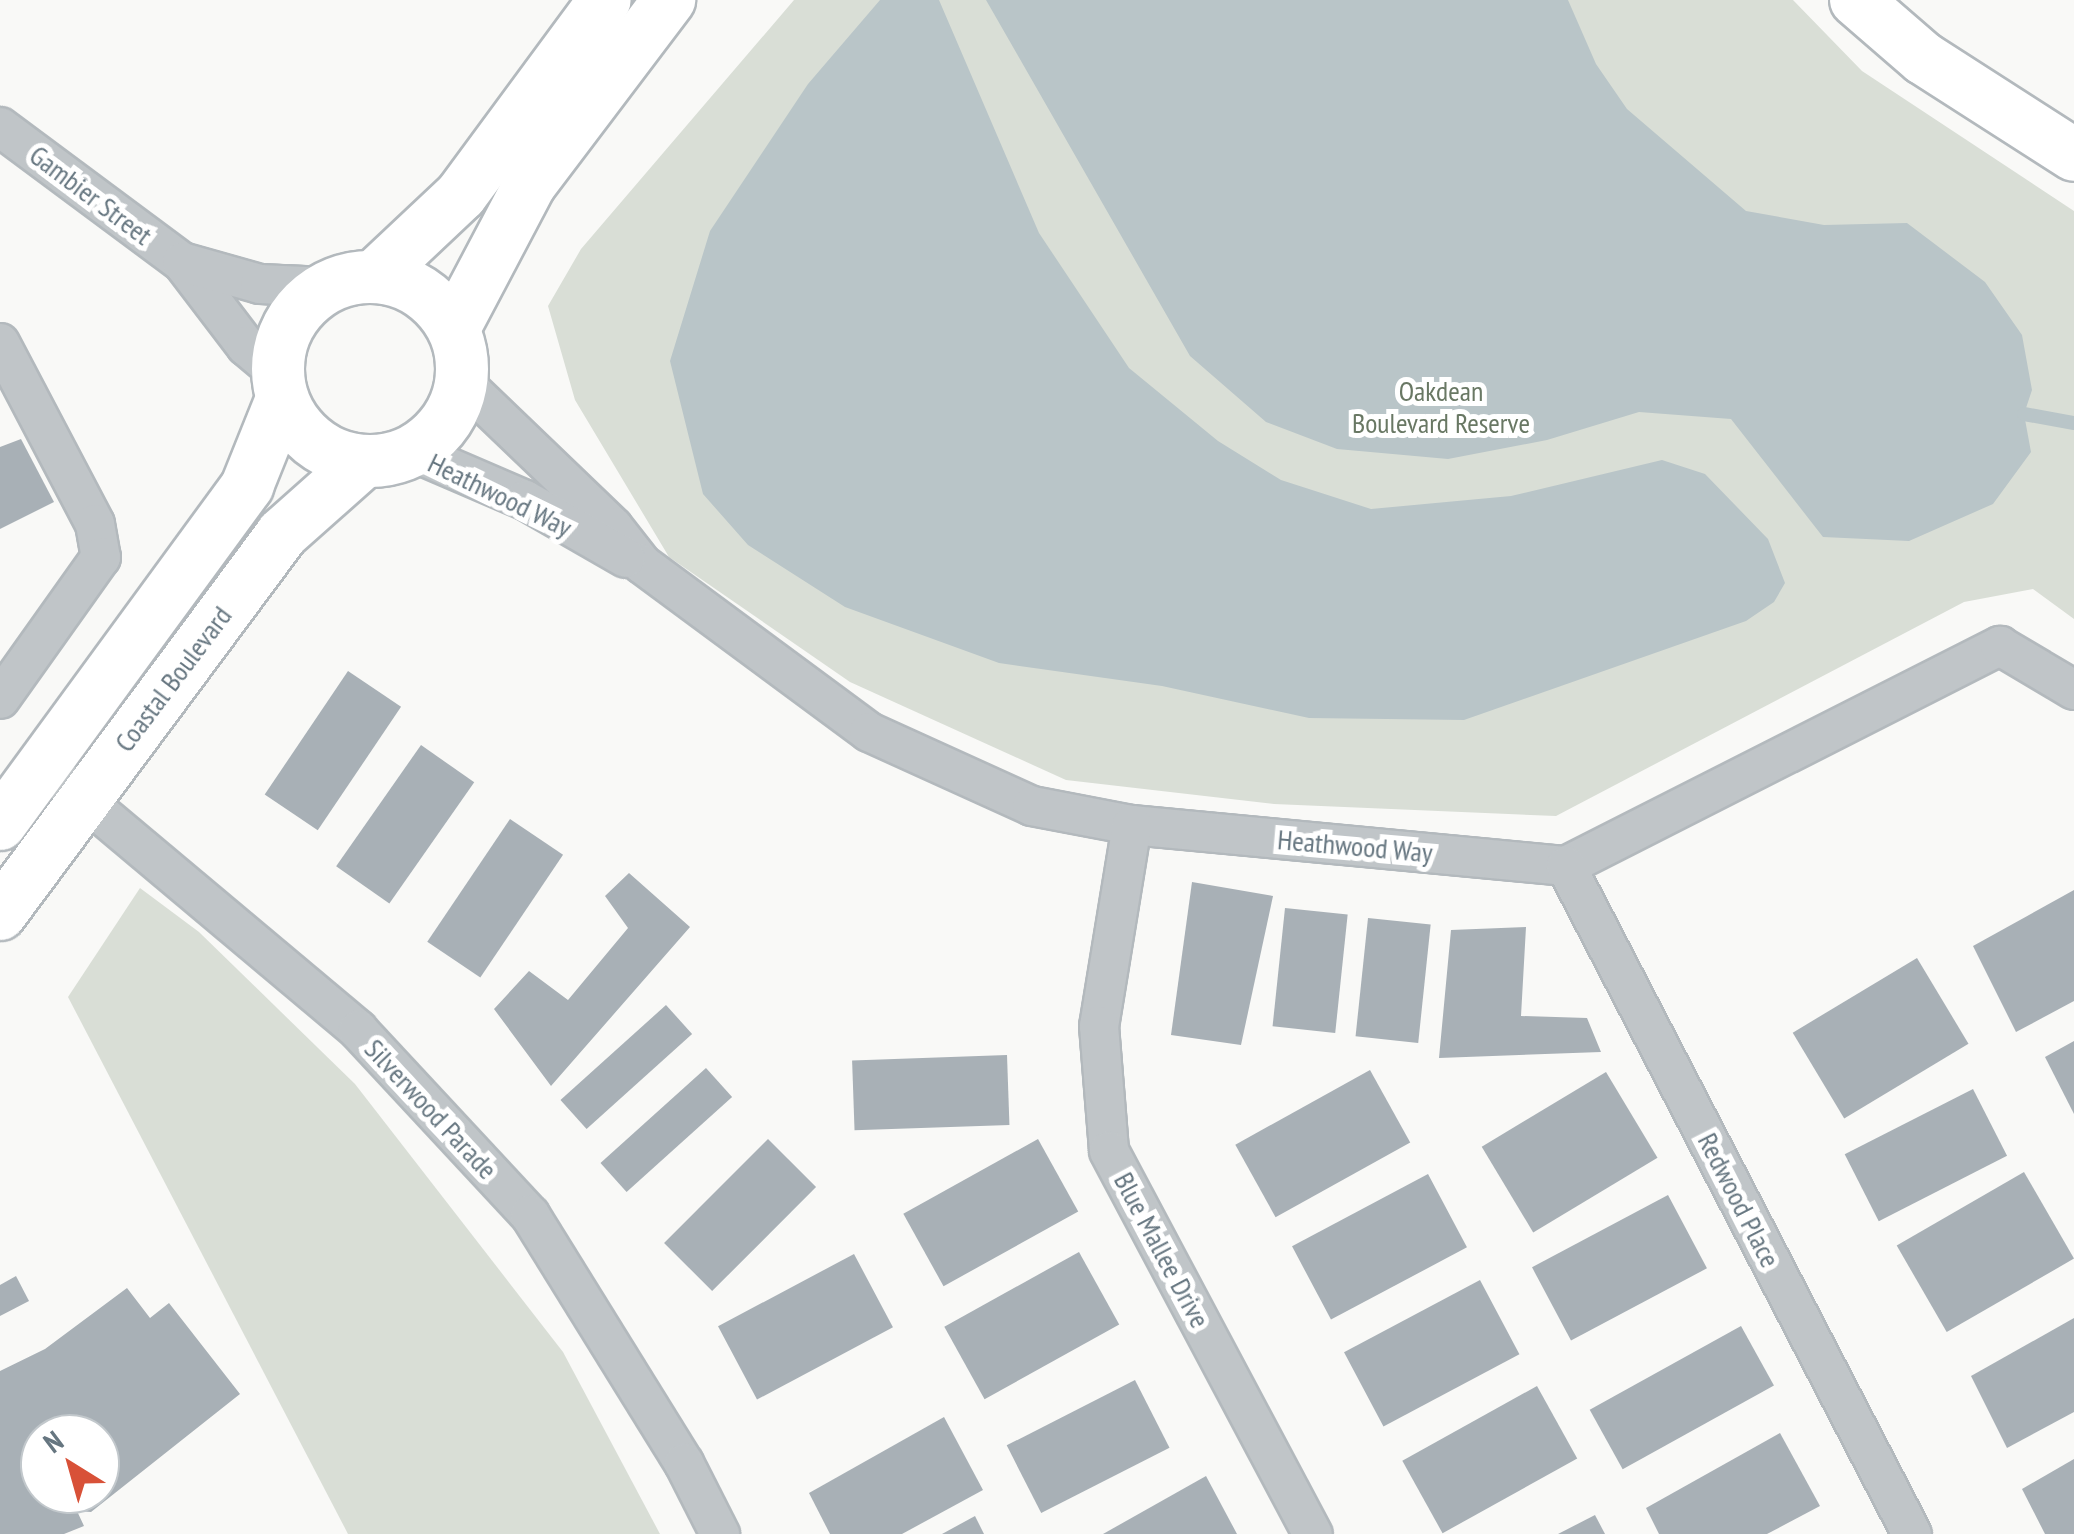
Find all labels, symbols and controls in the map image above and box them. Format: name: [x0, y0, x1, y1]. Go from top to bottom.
street label: Gambier Street: [23, 138, 159, 252]
park label: Oakdean Boulevard Reserve: [1352, 374, 1530, 440]
street label: Heathwood Way: [423, 446, 577, 544]
street label: Coastal Boulevard: [108, 600, 238, 758]
street label: Heathwood Way: [1276, 822, 1434, 870]
street label: Silverwood Parade: [358, 1032, 504, 1186]
street label: Redwood Place: [1691, 1127, 1787, 1273]
street label: Blue Mallee Drive: [1107, 1167, 1217, 1333]
north arrow: [20, 1414, 120, 1514]
text: N: [36, 1422, 70, 1461]

